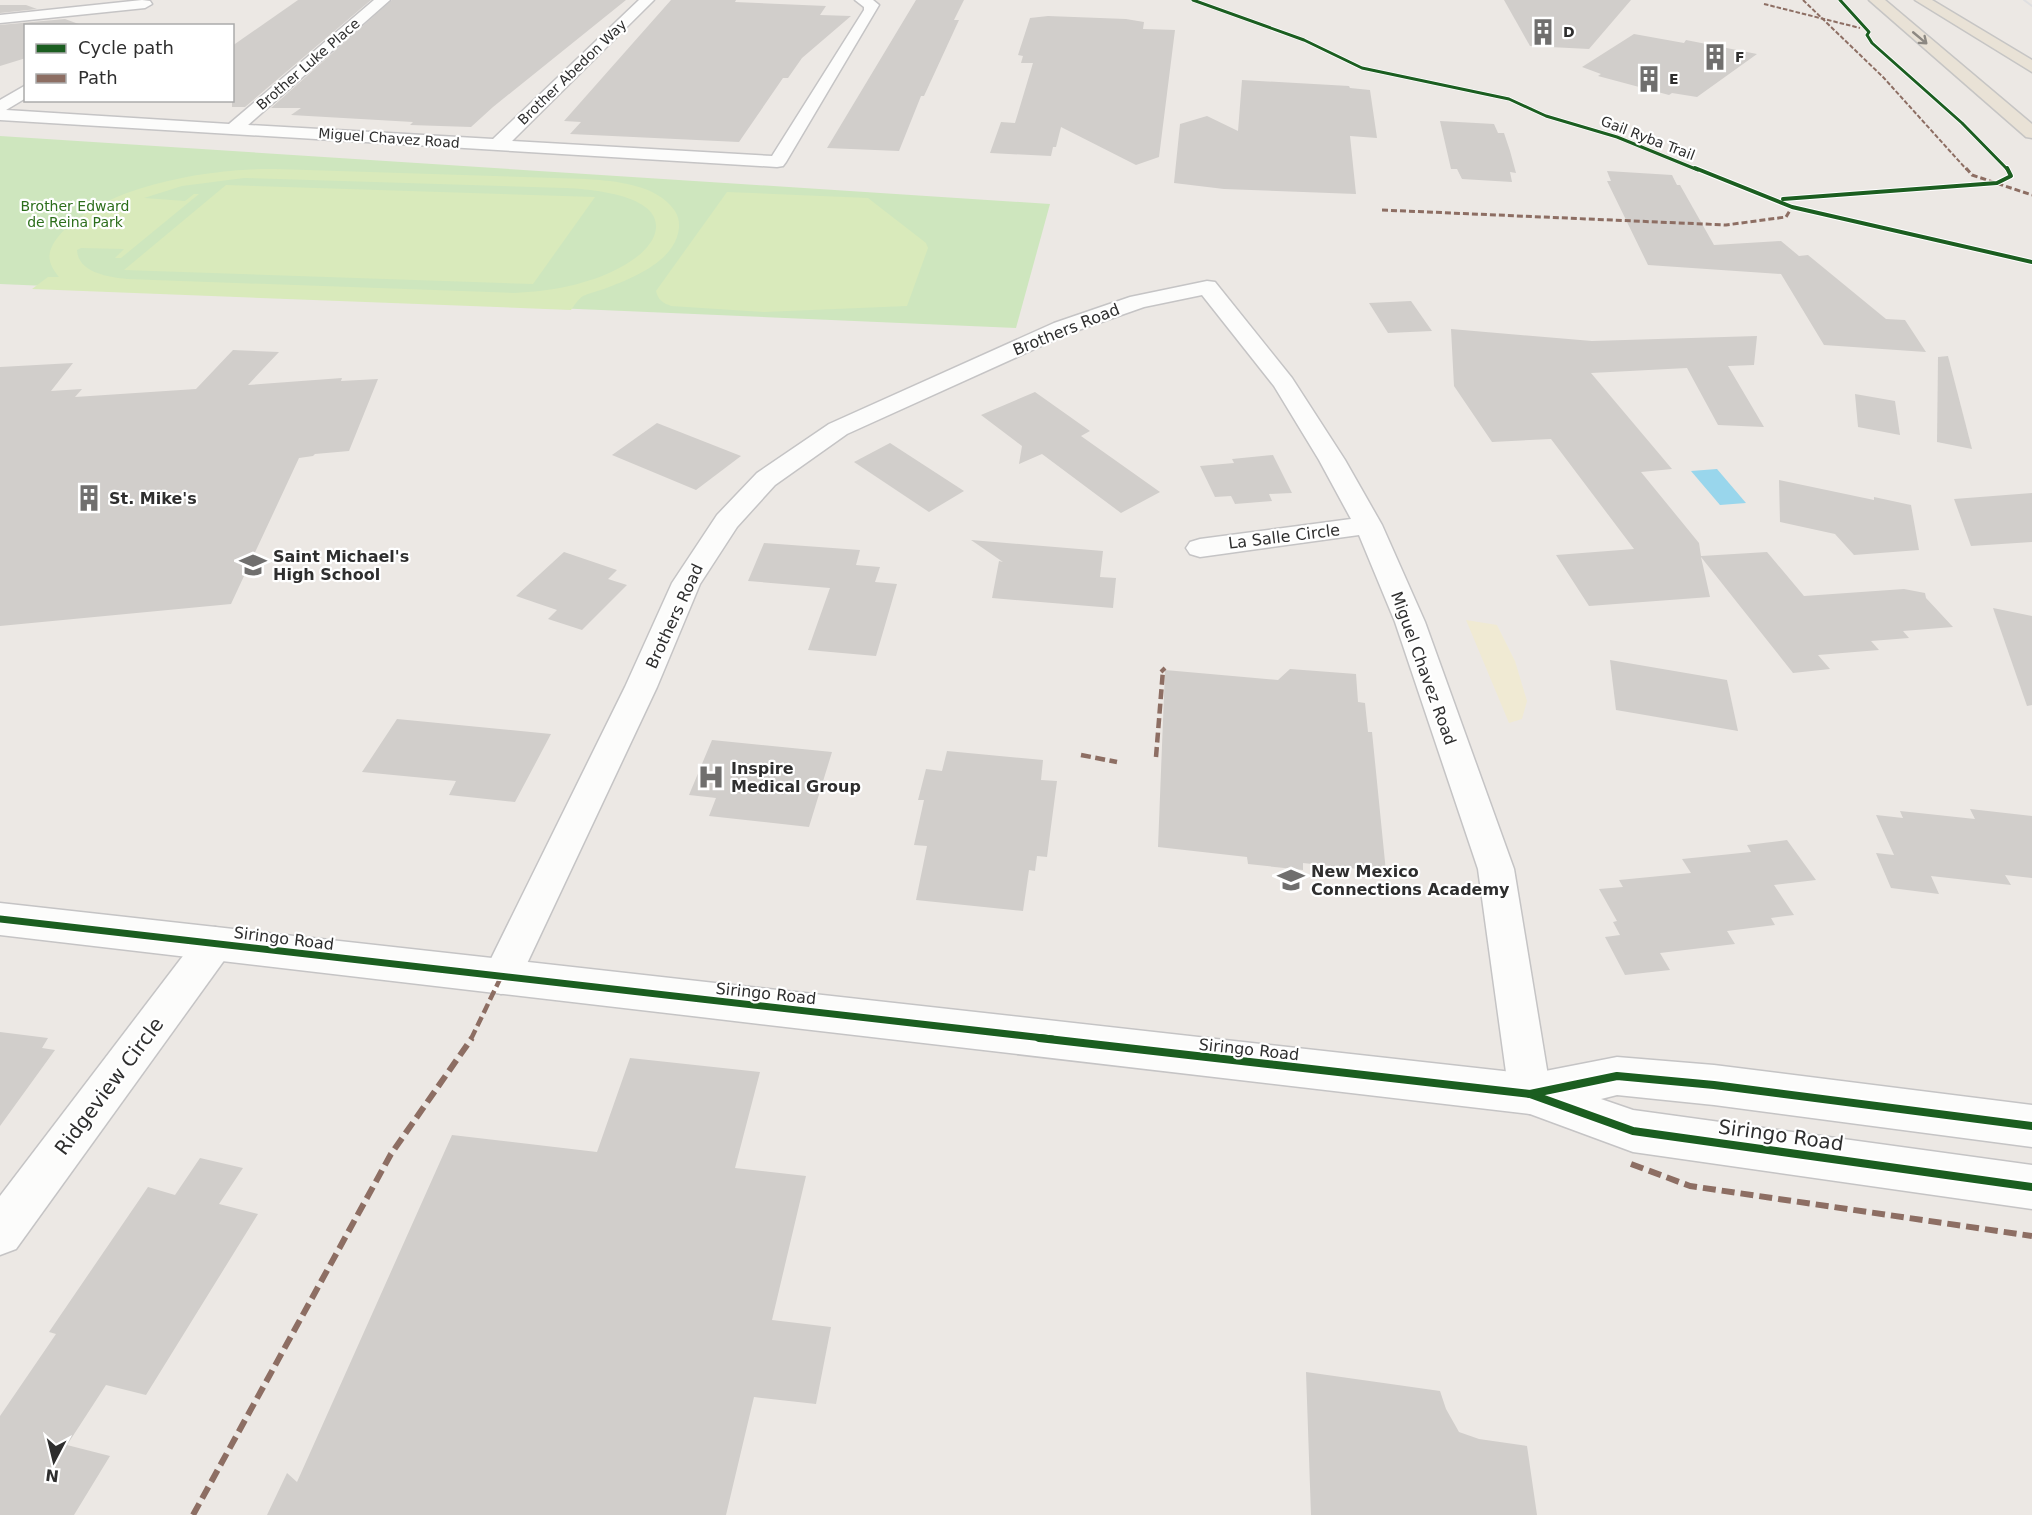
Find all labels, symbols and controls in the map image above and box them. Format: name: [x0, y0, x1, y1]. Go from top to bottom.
street label: Brother Luke Place: [253, 15, 363, 113]
street label: Brother Abedon Way: [514, 16, 630, 128]
building icon: D: [1528, 17, 1558, 47]
legend: [24, 24, 234, 102]
place label: D: [1563, 24, 1575, 40]
one-way arrow: [1912, 31, 1927, 45]
text: Cycle path: [78, 37, 174, 58]
building icon: F: [1700, 42, 1730, 72]
place label: F: [1735, 49, 1745, 65]
building icon: E: [1634, 64, 1664, 94]
text: Path: [78, 67, 118, 88]
place label: E: [1669, 71, 1679, 87]
street label: Gail Ryba Trail: [1599, 113, 1697, 163]
street label: Miguel Chavez Road: [318, 125, 460, 151]
park label: Brother Edward de Reina Park: [21, 198, 129, 230]
street label: Brothers Road: [1010, 299, 1122, 360]
building icon: St. Mike's: [74, 483, 104, 513]
place label: St. Mike's: [109, 489, 197, 508]
street label: La Salle Circle: [1227, 520, 1341, 553]
place label: Saint Michael's High School: [273, 547, 409, 584]
school or university icon: Saint Michael's High School: [238, 550, 268, 580]
street label: Brothers Road: [642, 561, 707, 672]
street label: Miguel Chavez Road: [1387, 589, 1460, 748]
place label: Inspire Medical Group: [731, 759, 861, 796]
hospital icon: Inspire Medical Group: [696, 762, 726, 792]
place label: New Mexico Connections Academy: [1311, 862, 1510, 899]
school or university icon: New Mexico Connections Academy: [1276, 865, 1306, 895]
street label: Siringo Road: [233, 923, 335, 954]
street label: Siringo Road: [715, 979, 817, 1008]
street label: Ridgeview Circle: [50, 1013, 168, 1159]
street label: Siringo Road: [1198, 1035, 1300, 1064]
street label: Siringo Road: [1717, 1114, 1845, 1156]
north arrow: [24, 1431, 84, 1491]
text: N: [44, 1465, 60, 1486]

